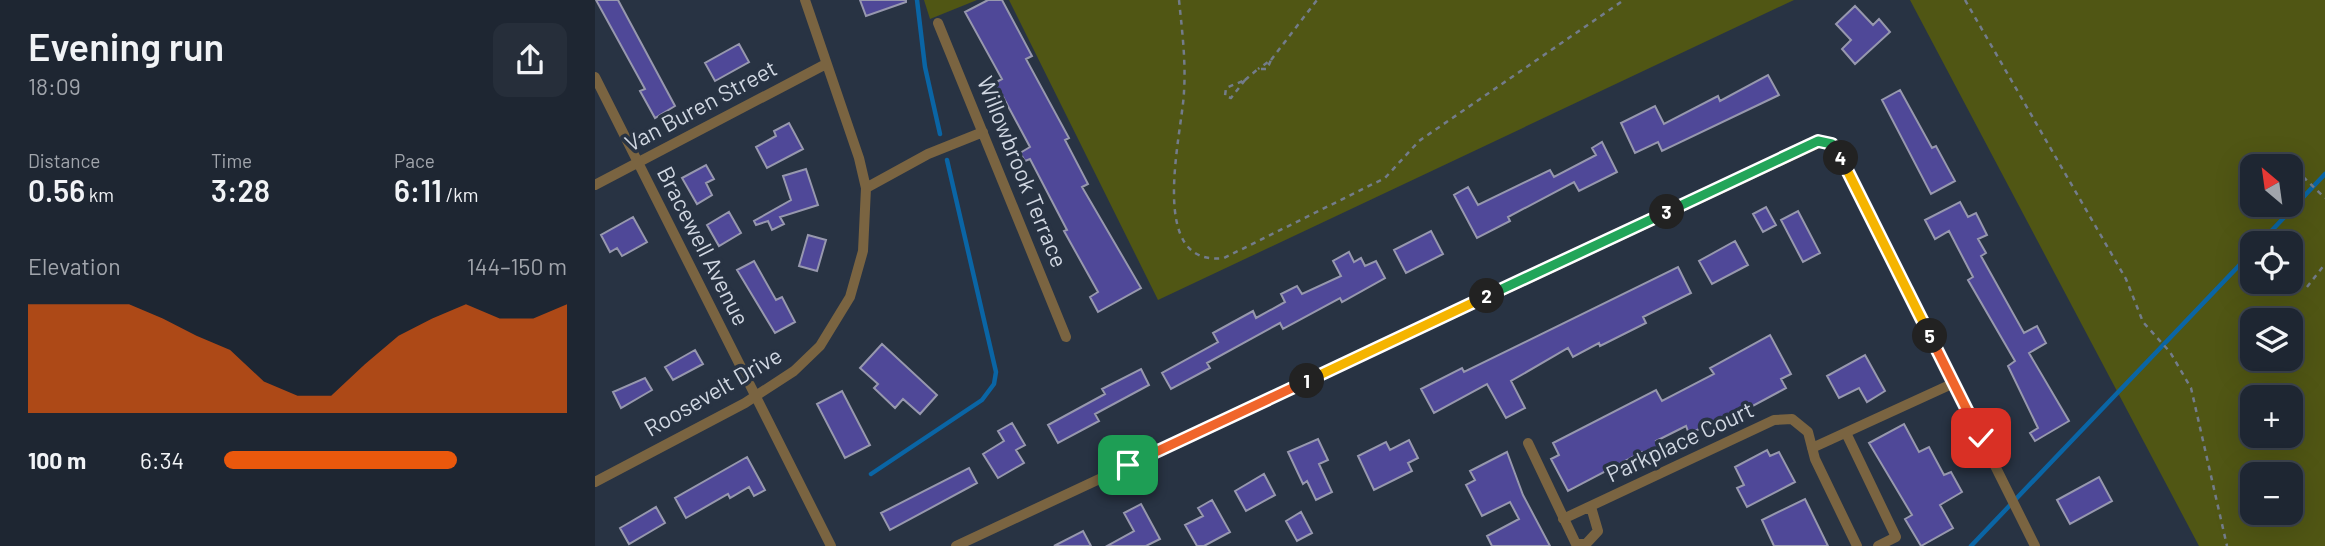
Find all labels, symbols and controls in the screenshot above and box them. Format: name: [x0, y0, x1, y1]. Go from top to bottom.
text: Evening run: [28, 23, 224, 69]
button: share: [493, 23, 567, 97]
street label: Van Buren Street: [620, 53, 781, 157]
text: 18:09: [28, 72, 81, 100]
street label: Willowbrook Terrace: [972, 72, 1074, 271]
pin: 4: [1823, 140, 1859, 176]
text: 4: [1835, 146, 1846, 169]
text: Distance: [28, 149, 100, 172]
text: Time: [211, 149, 252, 172]
text: Pace: [394, 149, 435, 172]
north arrow: [2240, 154, 2303, 217]
map controls: [2240, 154, 2303, 525]
street label: Bracewell Avenue: [652, 161, 756, 330]
text: 0.56: [28, 172, 85, 208]
text: 3:28: [211, 172, 270, 208]
text: 6:11: [394, 172, 442, 208]
text: km: [85, 183, 114, 206]
text: /km: [442, 183, 479, 206]
pin: 3: [1649, 194, 1685, 230]
text: 3: [1661, 200, 1672, 223]
button: locate: [2240, 231, 2303, 294]
text: Elevation: [28, 252, 121, 280]
text: 144–150 m: [467, 252, 567, 280]
pin: 2: [1469, 278, 1505, 314]
text: 2: [1481, 284, 1492, 307]
button: layers: [2240, 308, 2303, 371]
pin: 5: [1913, 318, 1947, 354]
text: 5: [1924, 324, 1935, 347]
street label: Roosevelt Drive: [639, 340, 786, 442]
pin: 1: [1289, 364, 1325, 398]
text: 1: [1303, 369, 1310, 392]
button: +: [2240, 385, 2303, 448]
street label: Parkplace Court: [1601, 395, 1758, 487]
pin: [1951, 408, 2011, 468]
icon: check: [1962, 419, 2000, 457]
pin: [1098, 435, 1158, 495]
text: 100 m: [28, 446, 86, 474]
text: 6:34: [140, 446, 184, 474]
icon: arrive: [1109, 446, 1147, 484]
button: −: [2240, 462, 2303, 525]

